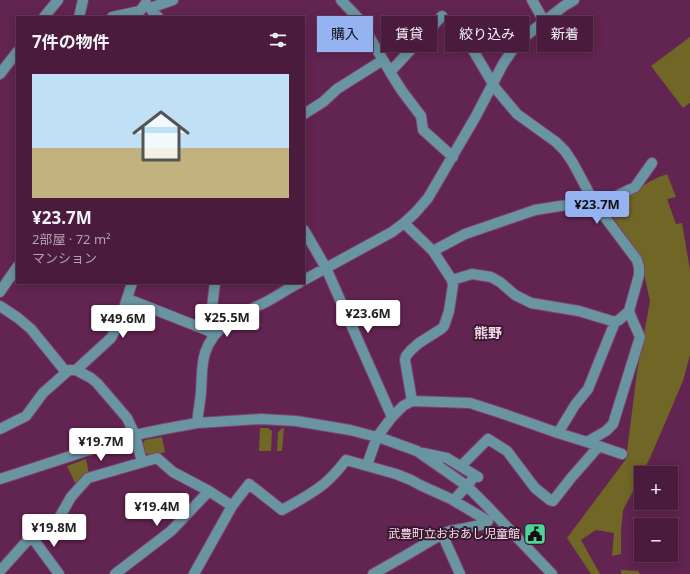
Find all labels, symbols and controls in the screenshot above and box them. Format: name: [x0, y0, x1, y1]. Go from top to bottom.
chip: 購入: [317, 16, 373, 52]
chip: 賃貸: [381, 16, 437, 52]
chip: 絞り込み: [445, 16, 529, 52]
chip: 新着: [537, 16, 593, 52]
icon: filters: [267, 29, 289, 51]
text: 7件の物件: [32, 30, 110, 53]
icon: home: [125, 100, 197, 172]
pin: ¥23.7M: [564, 191, 630, 225]
text: ¥23.7M: [574, 195, 620, 213]
text: ¥23.7M: [32, 206, 92, 229]
text: 2部屋 · 72 m²: [32, 230, 111, 248]
text: マンション: [32, 249, 97, 267]
pin: ¥23.6M: [335, 300, 401, 334]
pin: ¥25.5M: [194, 304, 260, 338]
text: ¥23.6M: [345, 304, 391, 322]
pin: ¥49.6M: [90, 305, 156, 339]
text: ¥25.5M: [204, 308, 250, 326]
text: ¥49.6M: [100, 309, 146, 327]
district label: 熊野: [474, 323, 502, 342]
pin: ¥19.7M: [68, 428, 134, 462]
text: ¥19.7M: [78, 432, 124, 450]
map controls: [634, 466, 678, 562]
button: +: [634, 466, 678, 510]
pin: ¥19.4M: [124, 493, 190, 527]
text: ¥19.4M: [134, 497, 180, 515]
pin: ¥19.8M: [21, 514, 87, 548]
text: ¥19.8M: [31, 518, 77, 536]
button: −: [634, 518, 678, 562]
public building icon: 武豊町立おおあし児童館: [522, 521, 548, 547]
place label: 武豊町立おおあし児童館: [388, 525, 520, 542]

